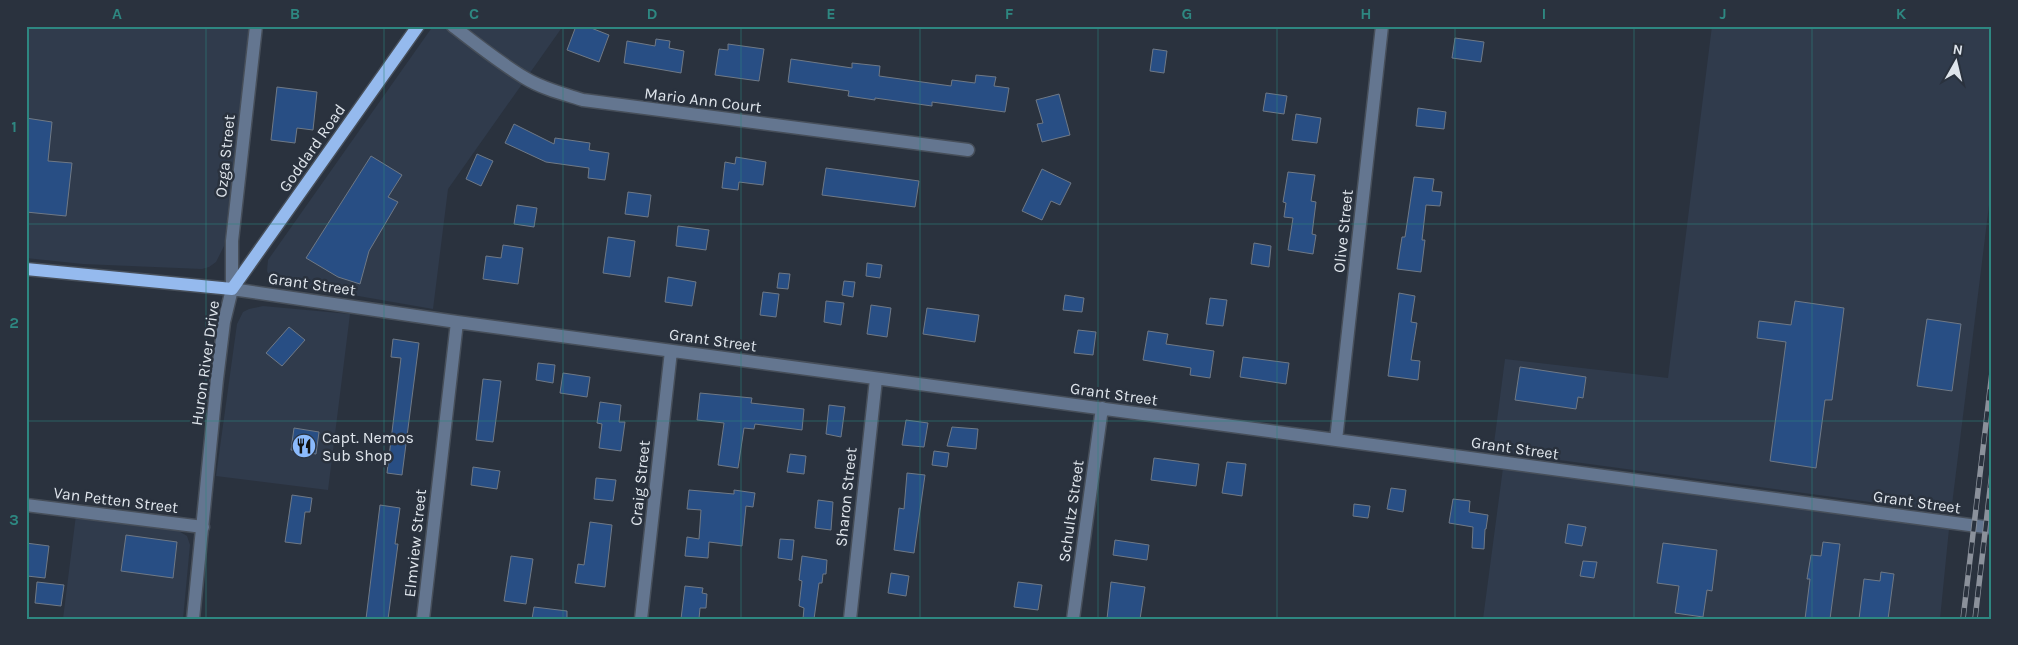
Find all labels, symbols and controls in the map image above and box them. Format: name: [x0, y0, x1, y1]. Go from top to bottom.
text: A: [112, 4, 122, 23]
text: B: [290, 4, 300, 23]
text: C: [469, 4, 479, 23]
text: D: [647, 4, 658, 23]
text: E: [826, 4, 836, 23]
text: F: [1005, 4, 1014, 23]
text: G: [1182, 4, 1192, 23]
text: H: [1360, 4, 1372, 23]
text: I: [1542, 4, 1546, 23]
text: J: [1719, 4, 1727, 23]
text: K: [1896, 4, 1907, 23]
north arrow: [1930, 38, 1980, 88]
text: N: [1952, 41, 1964, 59]
street label: Mario Ann Court: [643, 83, 763, 117]
street label: Goddard Road: [275, 100, 349, 196]
street label: Ozga Street: [211, 113, 239, 199]
text: 1: [11, 117, 17, 136]
street label: Olive Street: [1329, 188, 1357, 274]
street label: Grant Street: [267, 268, 357, 300]
street label: Huron River Drive: [187, 299, 223, 427]
text: 2: [9, 313, 19, 332]
street label: Grant Street: [668, 324, 758, 356]
street label: Grant Street: [1069, 378, 1159, 410]
place label: Capt. Nemos Sub Shop: [322, 428, 414, 465]
street label: Grant Street: [1470, 432, 1560, 464]
restaurant icon: Capt. Nemos Sub Shop: [291, 433, 317, 459]
street label: Craig Street: [626, 439, 654, 527]
street label: Sharon Street: [831, 446, 861, 548]
street label: Schultz Street: [1054, 459, 1088, 563]
street label: Van Petten Street: [53, 483, 179, 517]
street label: Grant Street: [1872, 486, 1962, 518]
street label: Elmview Street: [400, 488, 430, 598]
text: 3: [9, 510, 19, 529]

